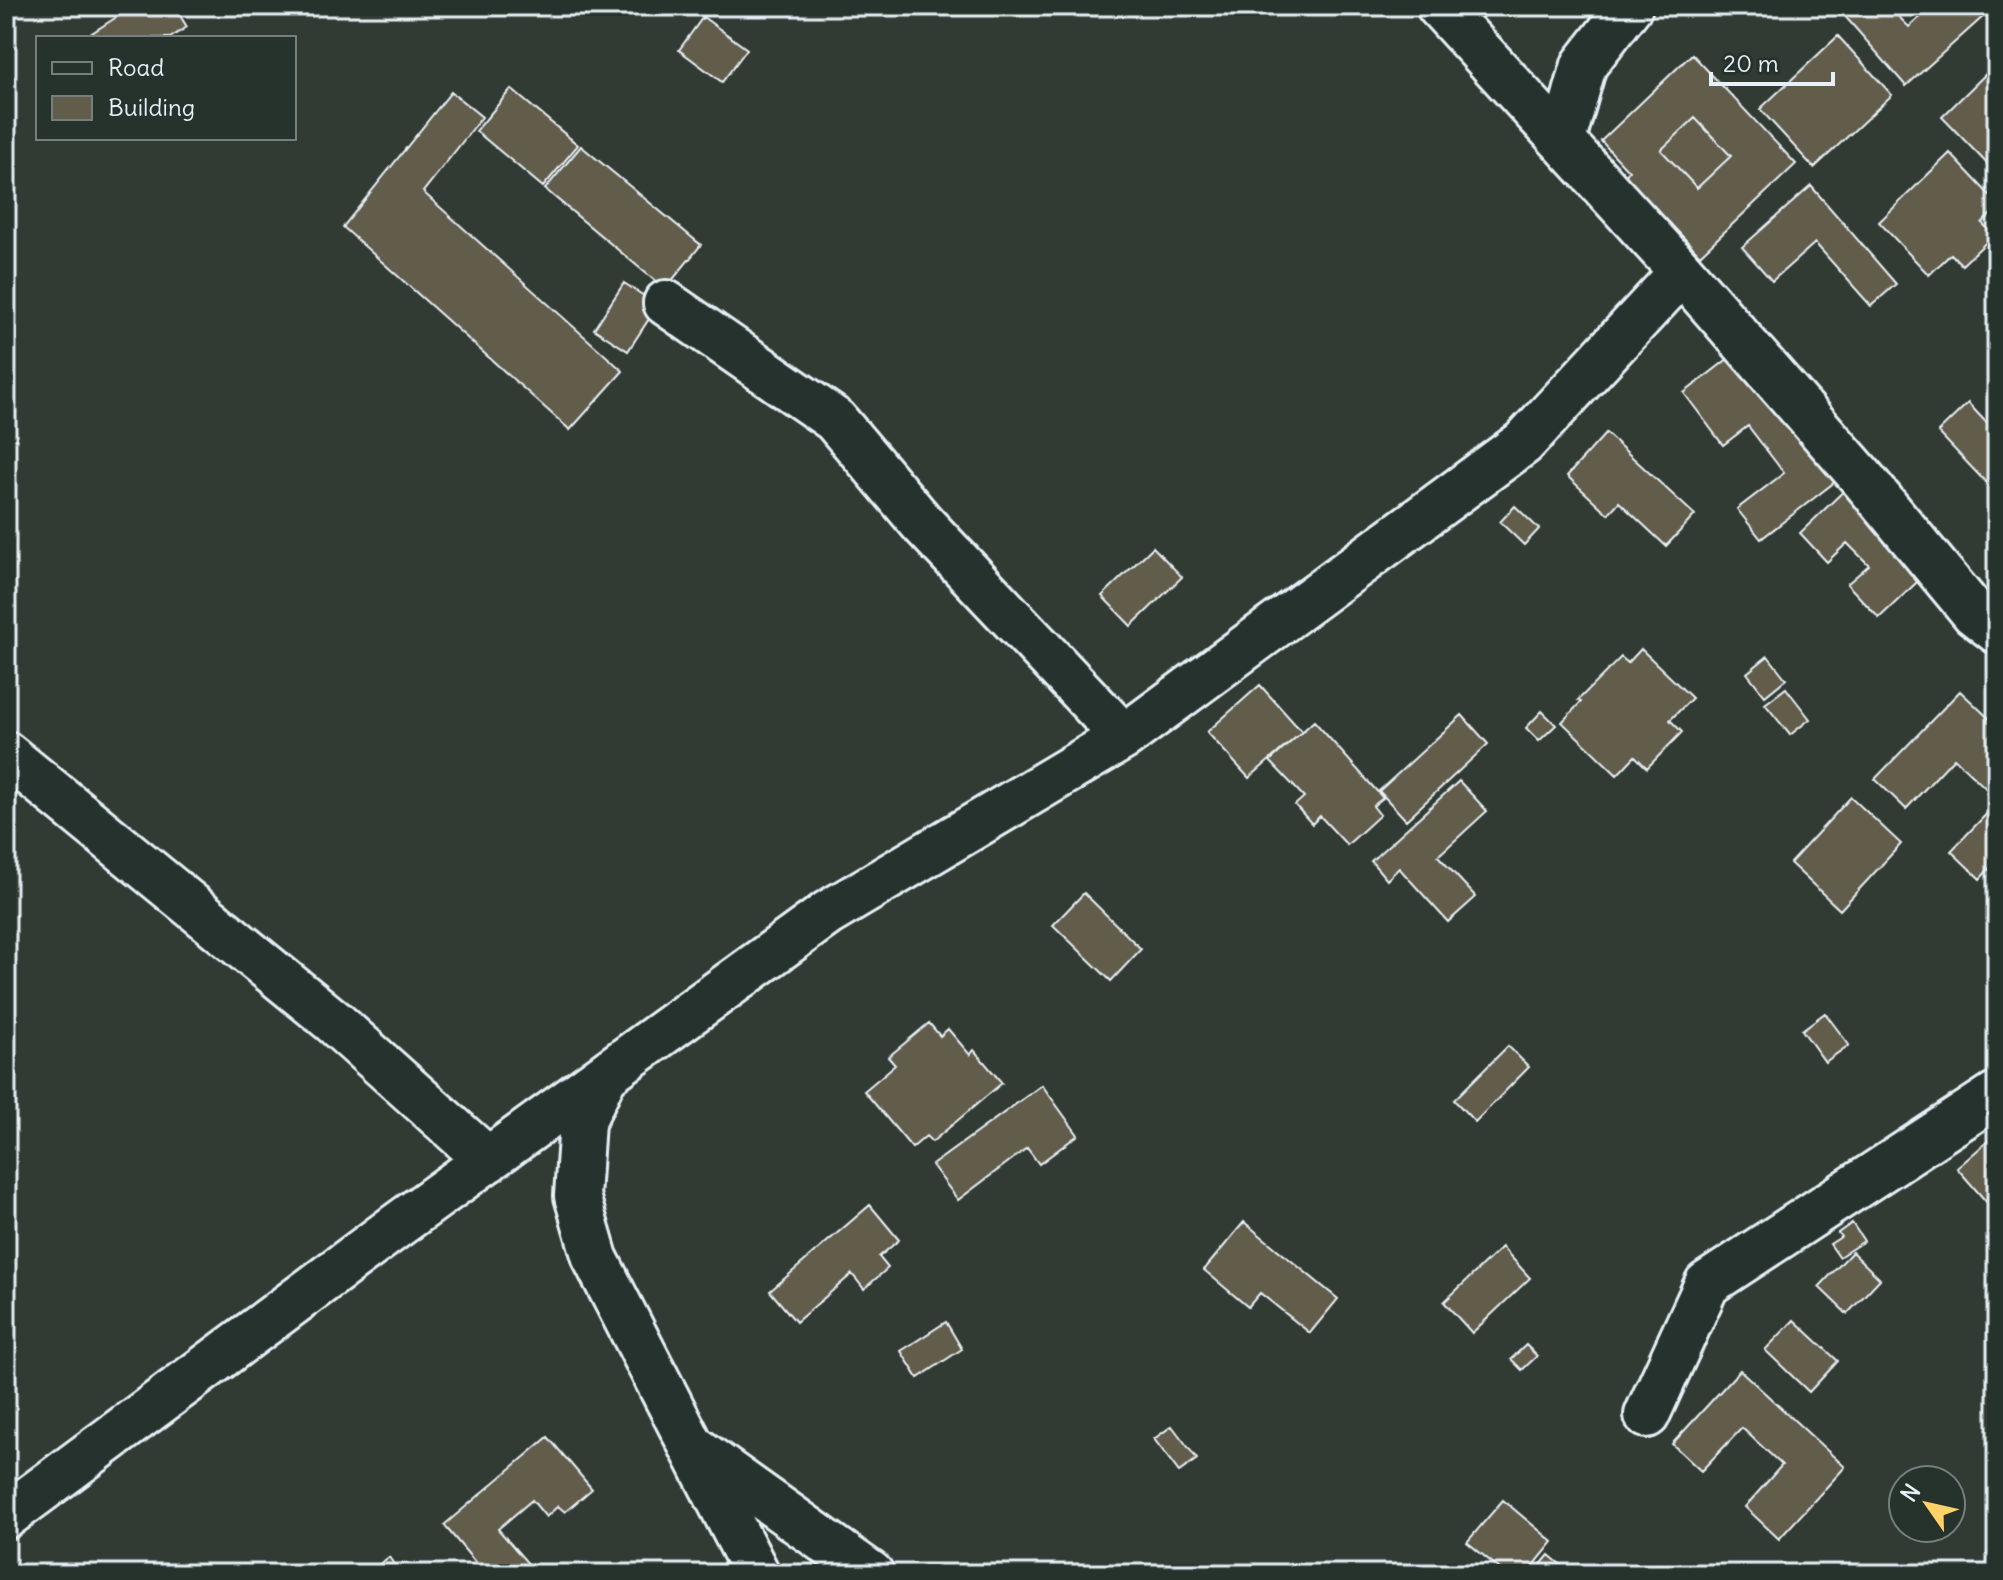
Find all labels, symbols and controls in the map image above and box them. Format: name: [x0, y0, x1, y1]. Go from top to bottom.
legend: [36, 36, 296, 140]
scale bar: [1711, 36, 1833, 86]
text: 20 m: [1723, 48, 1779, 78]
text: Road: [108, 52, 164, 82]
text: Building: [108, 92, 195, 122]
north arrow: [1887, 1464, 1967, 1544]
text: N: [1895, 1479, 1926, 1507]

